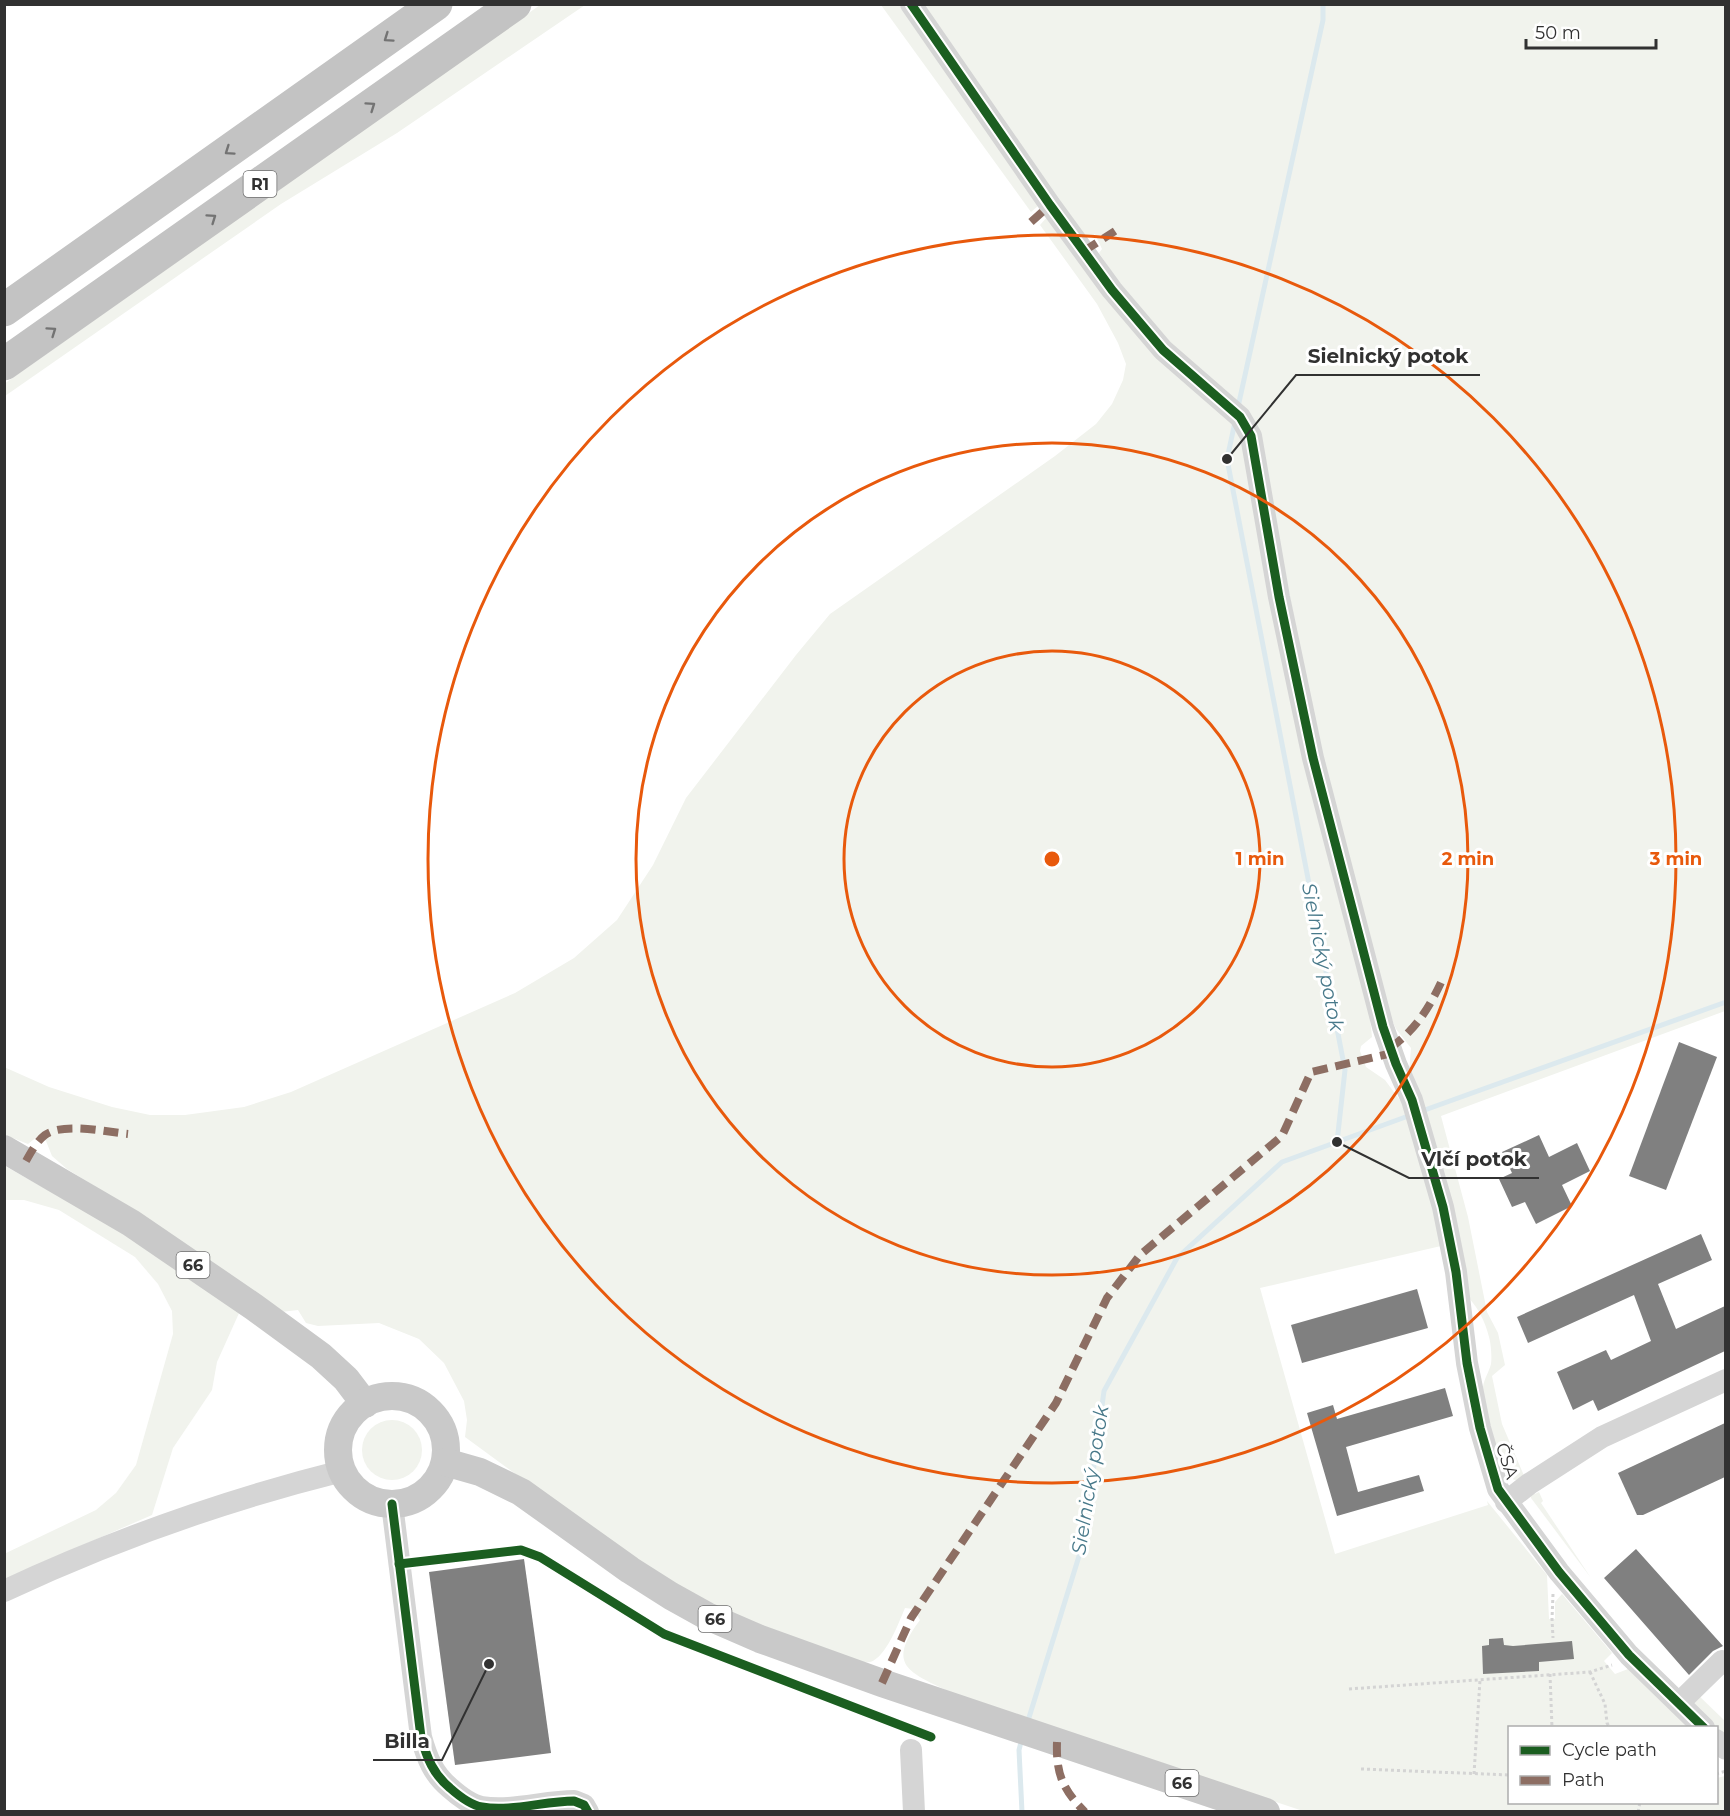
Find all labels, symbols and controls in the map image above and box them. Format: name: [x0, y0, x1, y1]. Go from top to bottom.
scale bar: [1526, 12, 1656, 50]
text: 50 m: [1535, 22, 1581, 44]
one-way arrow: [384, 31, 395, 42]
one-way arrow: [364, 102, 375, 113]
one-way arrow: [225, 144, 236, 155]
road number: R1: [244, 171, 276, 197]
one-way arrow: [205, 214, 216, 225]
one-way arrow: [46, 327, 57, 338]
callout: Sielnický potok: [1296, 337, 1480, 375]
text: Sielnický potok: [1308, 344, 1469, 368]
text: 1 min: [1236, 848, 1284, 870]
text: 2 min: [1442, 848, 1494, 870]
text: 3 min: [1649, 848, 1702, 870]
centre of rings: [1042, 849, 1062, 869]
water label: Sielnický potok: [1297, 881, 1349, 1034]
callout: Vlčí potok: [1409, 1140, 1539, 1178]
text: Vlčí potok: [1420, 1147, 1528, 1171]
road number: 66: [176, 1252, 210, 1278]
water label: Sielnický potok: [1066, 1403, 1114, 1556]
street label: ČSA: [1491, 1440, 1523, 1482]
road number: 66: [698, 1606, 732, 1632]
callout: Billa: [373, 1722, 442, 1760]
legend: [1508, 1726, 1718, 1804]
text: Billa: [384, 1729, 430, 1753]
text: Cycle path: [1562, 1739, 1657, 1761]
text: Path: [1562, 1769, 1605, 1791]
road number: 66: [1166, 1770, 1198, 1796]

